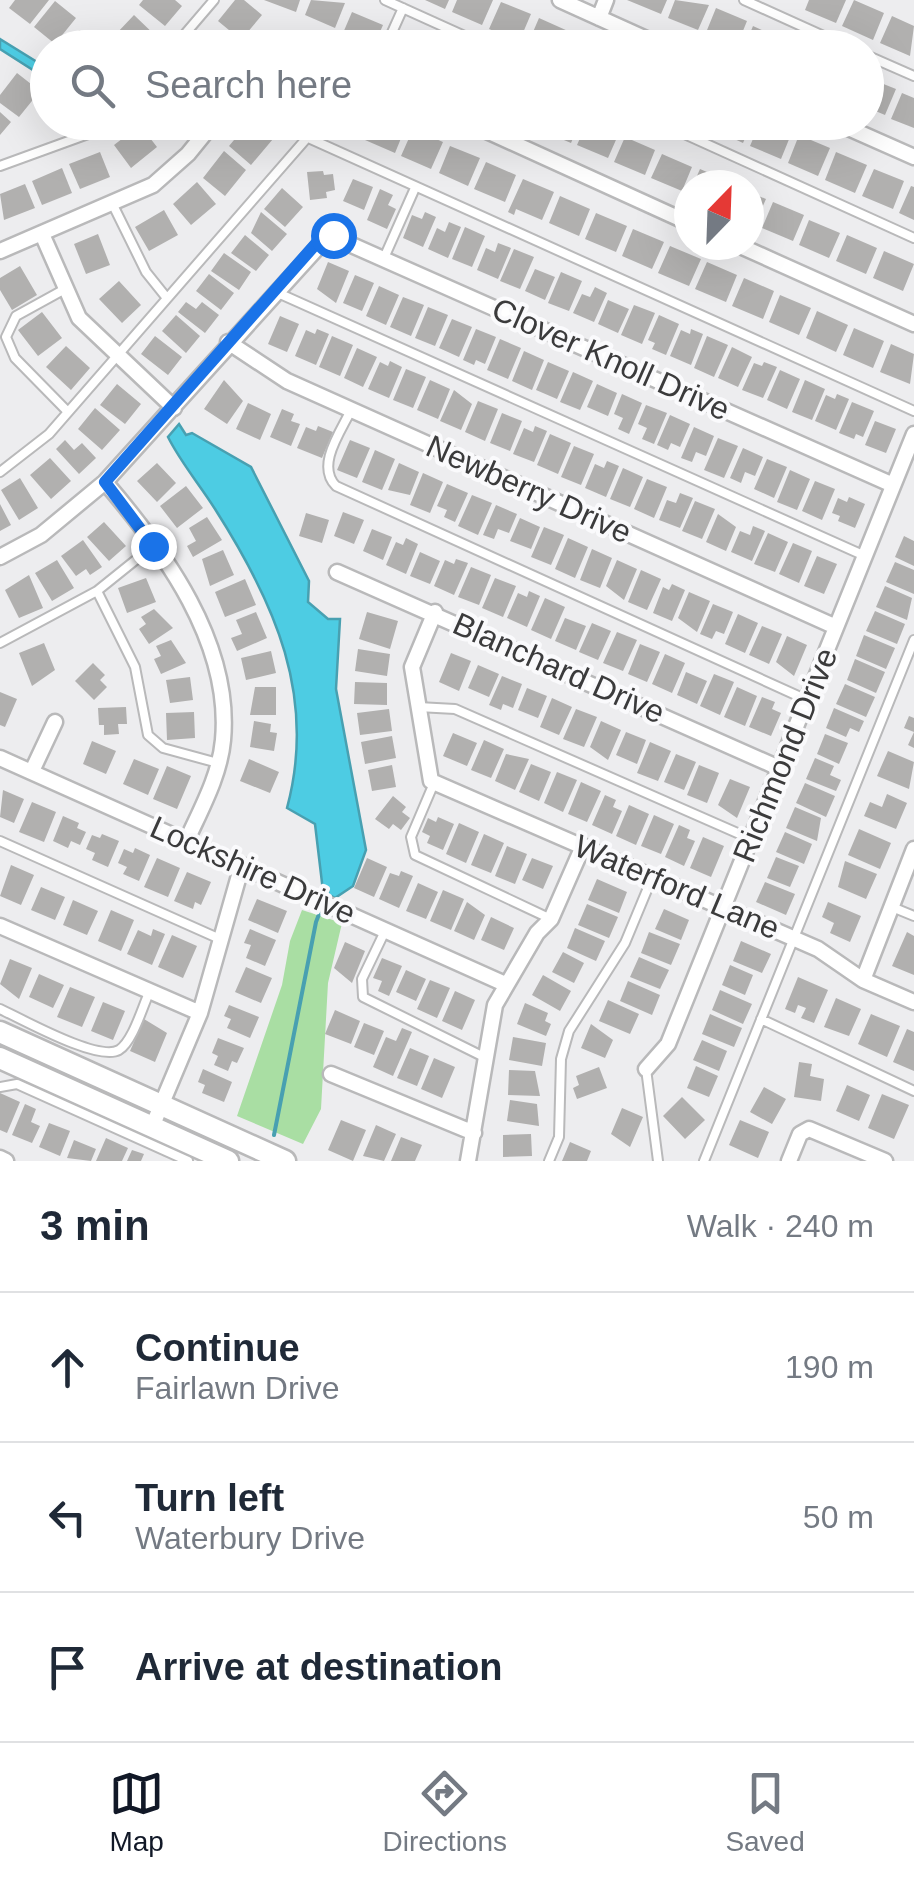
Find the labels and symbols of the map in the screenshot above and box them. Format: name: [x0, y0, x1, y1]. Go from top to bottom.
north arrow: [674, 170, 764, 260]
route start: [311, 213, 357, 259]
street label: Clover Knoll Drive: [487, 290, 735, 428]
street label: Newberry Drive: [421, 428, 637, 550]
route end: [131, 524, 177, 570]
street label: Blanchard Drive: [448, 605, 670, 731]
street label: Richmond Drive: [726, 643, 844, 867]
street label: Lockshire Drive: [145, 809, 361, 931]
street label: Waterford Lane: [569, 828, 785, 946]

